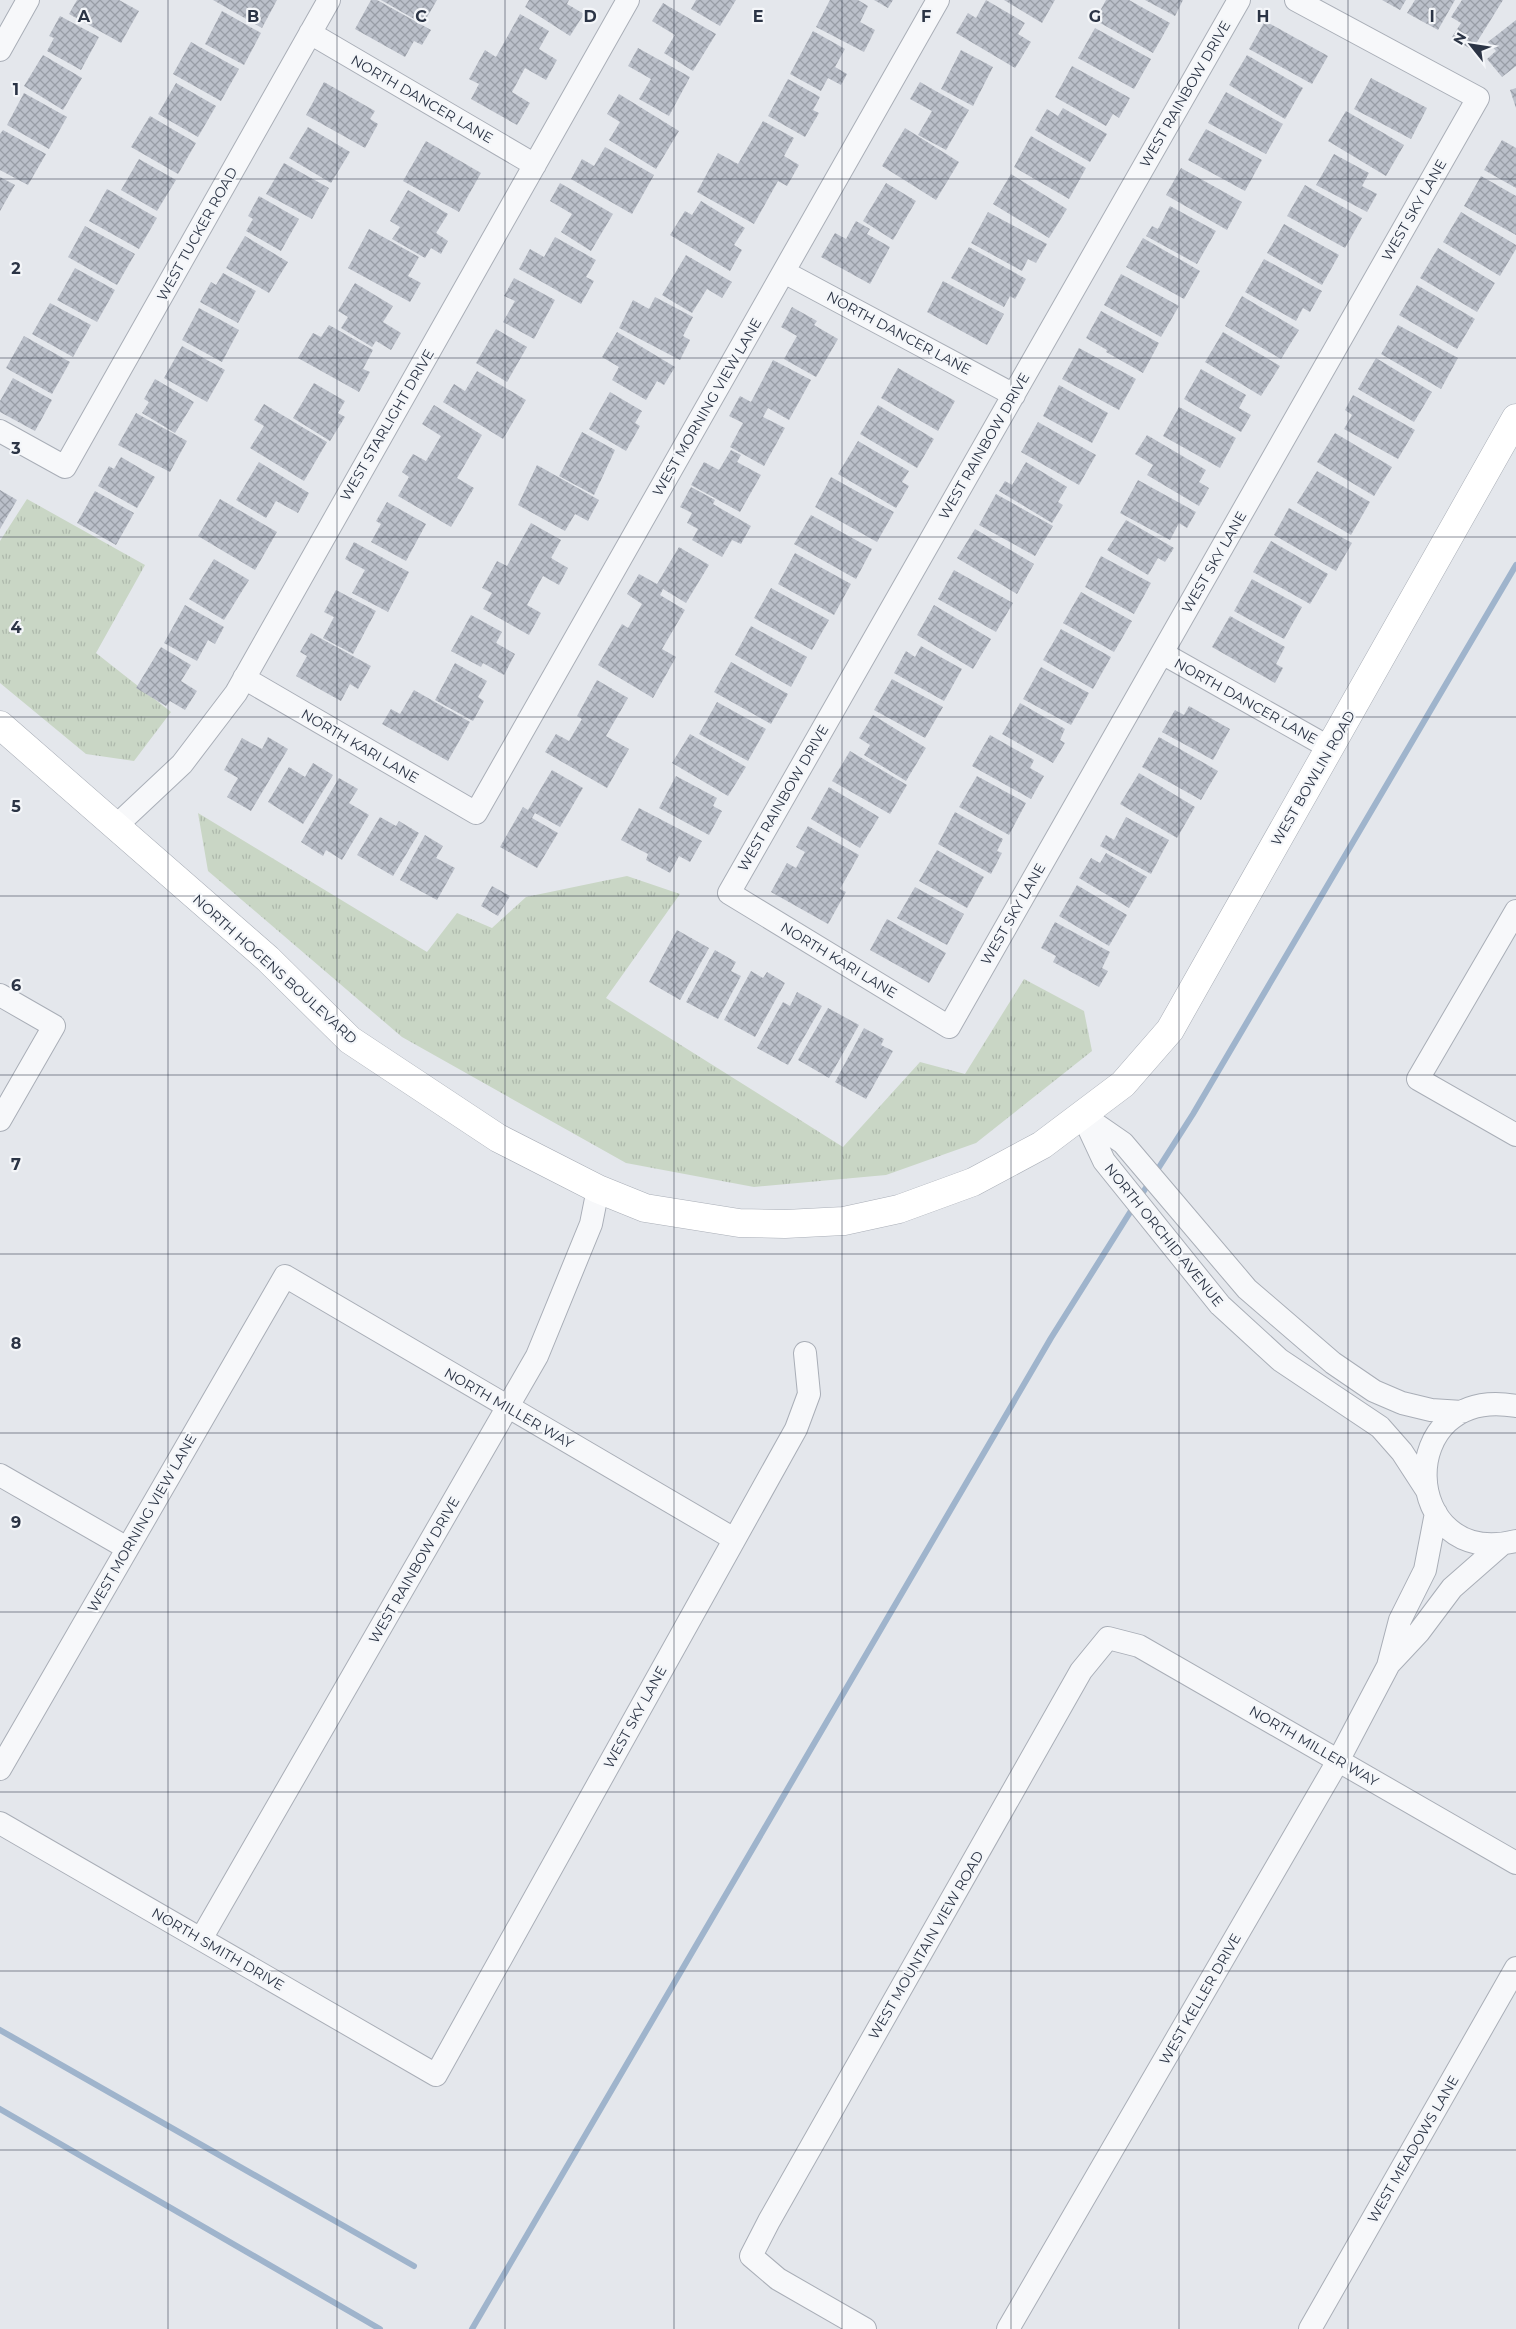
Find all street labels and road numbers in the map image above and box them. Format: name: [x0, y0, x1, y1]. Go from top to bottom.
street label: WEST RAINBOW DRIVE: [1136, 17, 1234, 171]
street label: NORTH DANCER LANE: [348, 51, 496, 147]
street label: WEST SKY LANE: [1378, 156, 1450, 264]
street label: WEST TUCKER ROAD: [153, 164, 241, 304]
street label: NORTH DANCER LANE: [824, 287, 974, 379]
street label: WEST MORNING VIEW LANE: [648, 315, 766, 499]
street label: WEST STARLIGHT DRIVE: [336, 346, 438, 504]
street label: WEST RAINBOW DRIVE: [935, 369, 1033, 523]
street label: WEST SKY LANE: [1178, 508, 1250, 616]
street label: NORTH DANCER LANE: [1171, 654, 1321, 748]
street label: NORTH KARI LANE: [298, 705, 422, 787]
street label: WEST BOWLIN ROAD: [1267, 707, 1359, 849]
street label: WEST RAINBOW DRIVE: [734, 721, 832, 875]
street label: WEST SKY LANE: [977, 860, 1049, 968]
street label: NORTH HOGENS BOULEVARD: [189, 890, 361, 1048]
street label: NORTH KARI LANE: [777, 918, 901, 1002]
street label: NORTH ORCHID AVENUE: [1101, 1160, 1227, 1310]
street label: NORTH MILLER WAY: [441, 1364, 577, 1453]
street label: WEST MORNING VIEW LANE: [83, 1431, 201, 1615]
street label: WEST RAINBOW DRIVE: [365, 1493, 463, 1647]
street label: WEST SKY LANE: [599, 1663, 671, 1771]
street label: NORTH MILLER WAY: [1246, 1702, 1382, 1791]
street label: WEST MOUNTAIN VIEW ROAD: [864, 1847, 988, 2043]
street label: NORTH SMITH DRIVE: [148, 1904, 288, 1994]
street label: WEST KELLER DRIVE: [1155, 1930, 1245, 2068]
street label: WEST MEADOWS LANE: [1363, 2072, 1463, 2226]

